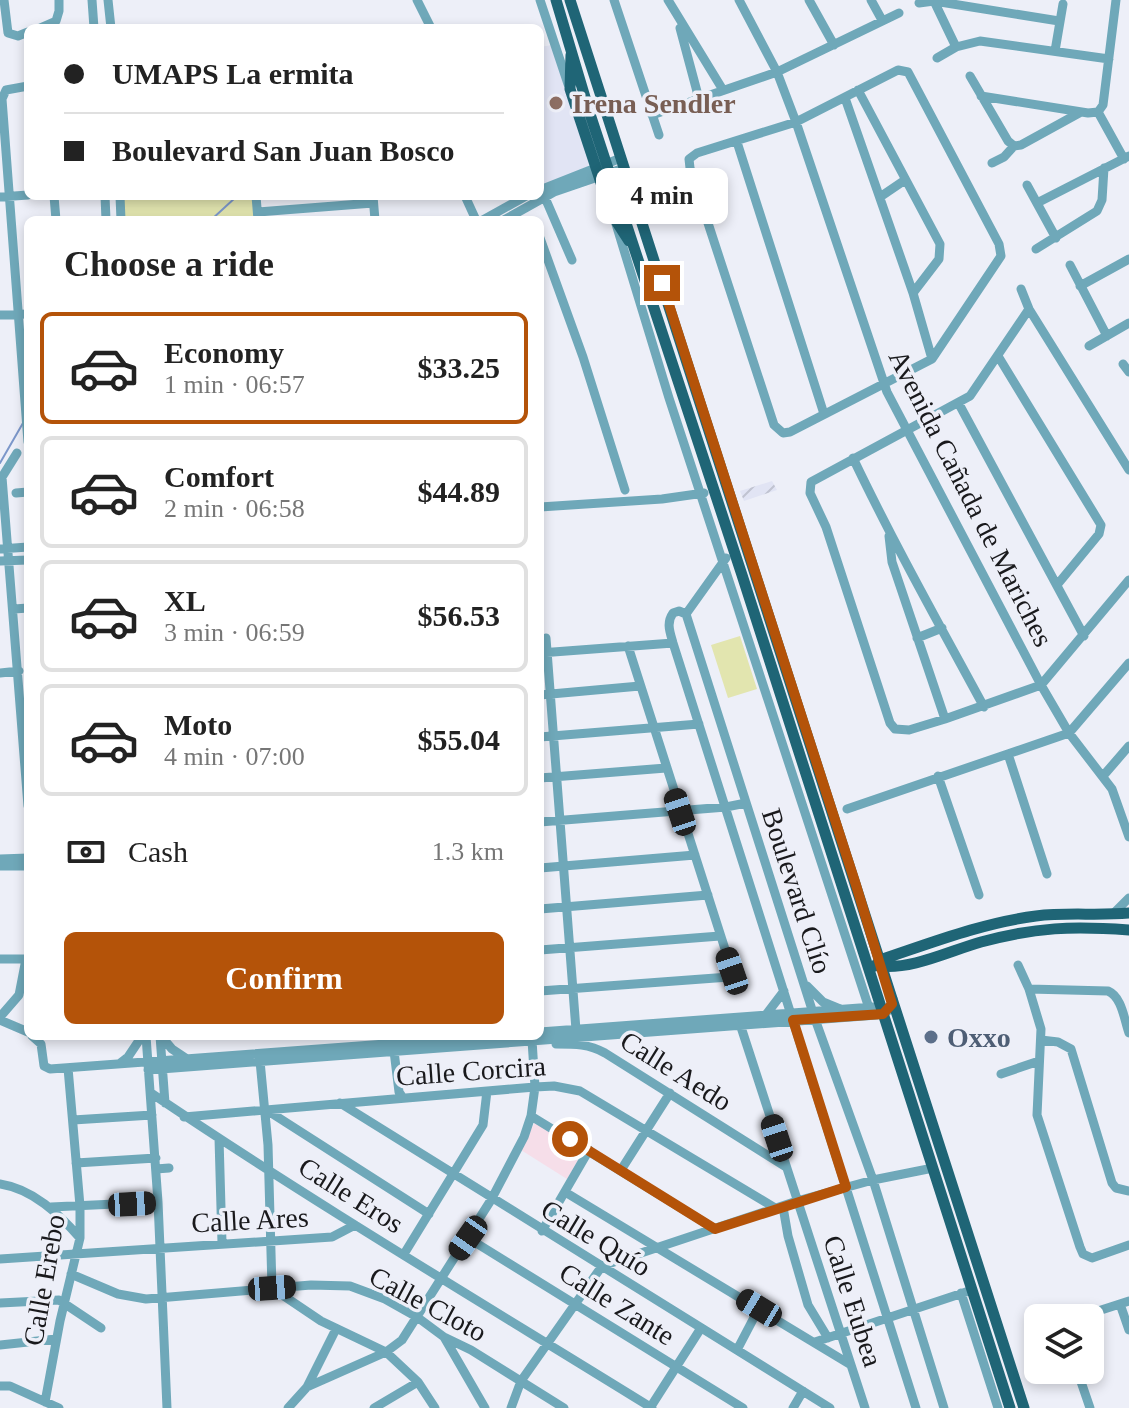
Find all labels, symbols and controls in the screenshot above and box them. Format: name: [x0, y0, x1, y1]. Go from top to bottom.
text: UMAPS La ermita: [112, 57, 354, 90]
place label: Irena Sendler: [572, 88, 736, 119]
marker: Irena Sendler: [547, 94, 565, 112]
text: Boulevard San Juan Bosco: [112, 134, 455, 167]
callout: 4 min: [596, 167, 728, 223]
text: 4 min: [631, 181, 693, 210]
text: Choose a ride: [64, 244, 274, 284]
route end: [644, 265, 680, 301]
icon: car: [68, 332, 140, 404]
text: Economy: [164, 336, 284, 369]
street label: Avenida Cañada de Mariches: [883, 345, 1059, 651]
text: $33.25: [418, 351, 500, 384]
text: 1 min · 06:57: [164, 370, 305, 399]
icon: car: [68, 456, 140, 528]
text: Comfort: [164, 460, 274, 493]
text: $44.89: [418, 475, 500, 508]
text: 2 min · 06:58: [164, 494, 305, 523]
icon: car: [68, 580, 140, 652]
text: XL: [164, 584, 206, 617]
text: $56.53: [418, 599, 500, 632]
text: 3 min · 06:59: [164, 618, 305, 647]
icon: car: [68, 704, 140, 776]
text: Moto: [164, 708, 232, 741]
text: $55.04: [418, 723, 500, 756]
text: 4 min · 07:00: [164, 742, 305, 771]
car: [661, 785, 699, 839]
street label: Boulevard Clío: [756, 804, 838, 978]
icon: cash: [64, 830, 108, 874]
text: Cash: [128, 835, 188, 868]
text: 1.3 km: [432, 837, 504, 866]
button: Confirm: [64, 932, 504, 1024]
car: [713, 944, 751, 998]
place label: Oxxo: [947, 1022, 1011, 1053]
street label: Calle Aedo: [615, 1025, 737, 1117]
marker: Oxxo: [922, 1028, 940, 1046]
street label: Calle Corcira: [395, 1050, 547, 1092]
car: [758, 1111, 796, 1165]
route start: [552, 1121, 588, 1157]
street label: Calle Eros: [293, 1151, 409, 1239]
car: [107, 1191, 157, 1217]
street label: Calle Quío: [536, 1193, 656, 1283]
street label: Calle Ares: [191, 1201, 309, 1239]
car: [444, 1211, 492, 1265]
street label: Calle Erebo: [17, 1212, 71, 1348]
street label: Calle Eubea: [817, 1232, 889, 1371]
street label: Calle Zante: [554, 1256, 680, 1352]
street label: Calle Cloto: [364, 1260, 492, 1348]
car: [247, 1274, 297, 1302]
car: [732, 1285, 786, 1331]
map controls: [1024, 1304, 1104, 1384]
button: layers: [1024, 1304, 1104, 1384]

